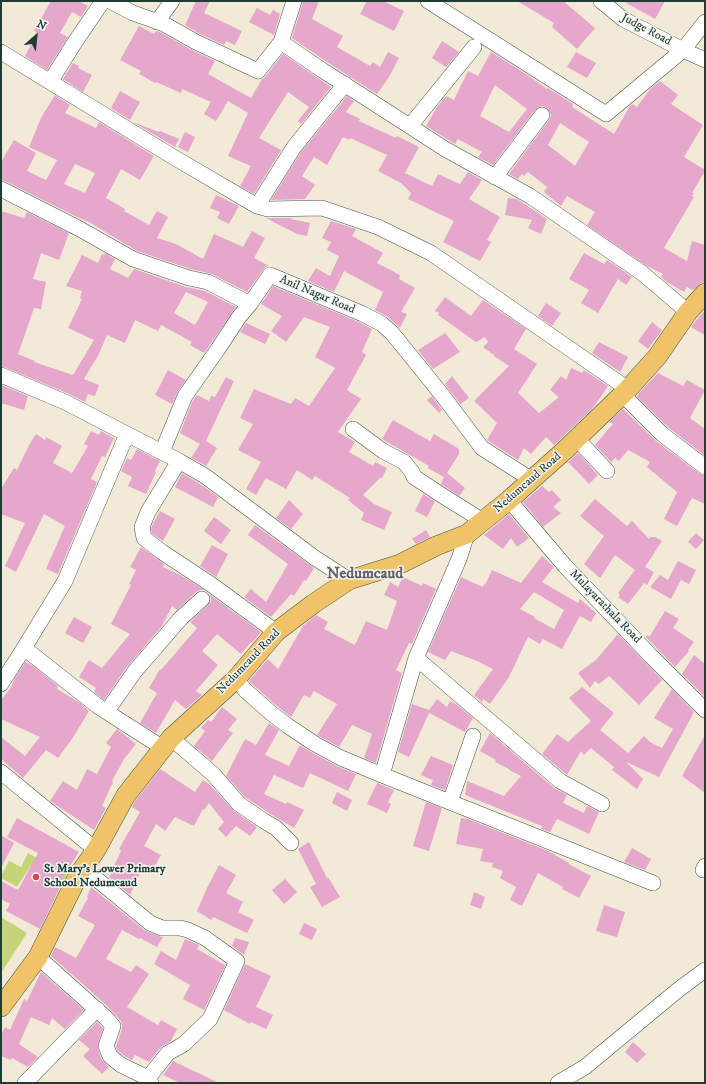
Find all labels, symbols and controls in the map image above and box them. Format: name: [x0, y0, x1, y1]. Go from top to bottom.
street label: Judge Road: [619, 11, 673, 49]
north arrow: [16, 16, 56, 56]
text: N: [34, 17, 49, 34]
street label: Anil Nagar Road: [277, 273, 357, 317]
street label: Nedumcaud Road: [491, 450, 565, 516]
district label: Nedumcaud: [327, 565, 403, 585]
street label: Mulayarathala Road: [566, 567, 644, 647]
street label: Nedumcaud Road: [214, 626, 284, 698]
place label: St Mary's Lower Primary School Nedumcaud: [44, 863, 166, 891]
marker: St Mary's Lower Primary School Nedumcaud: [31, 872, 41, 882]

